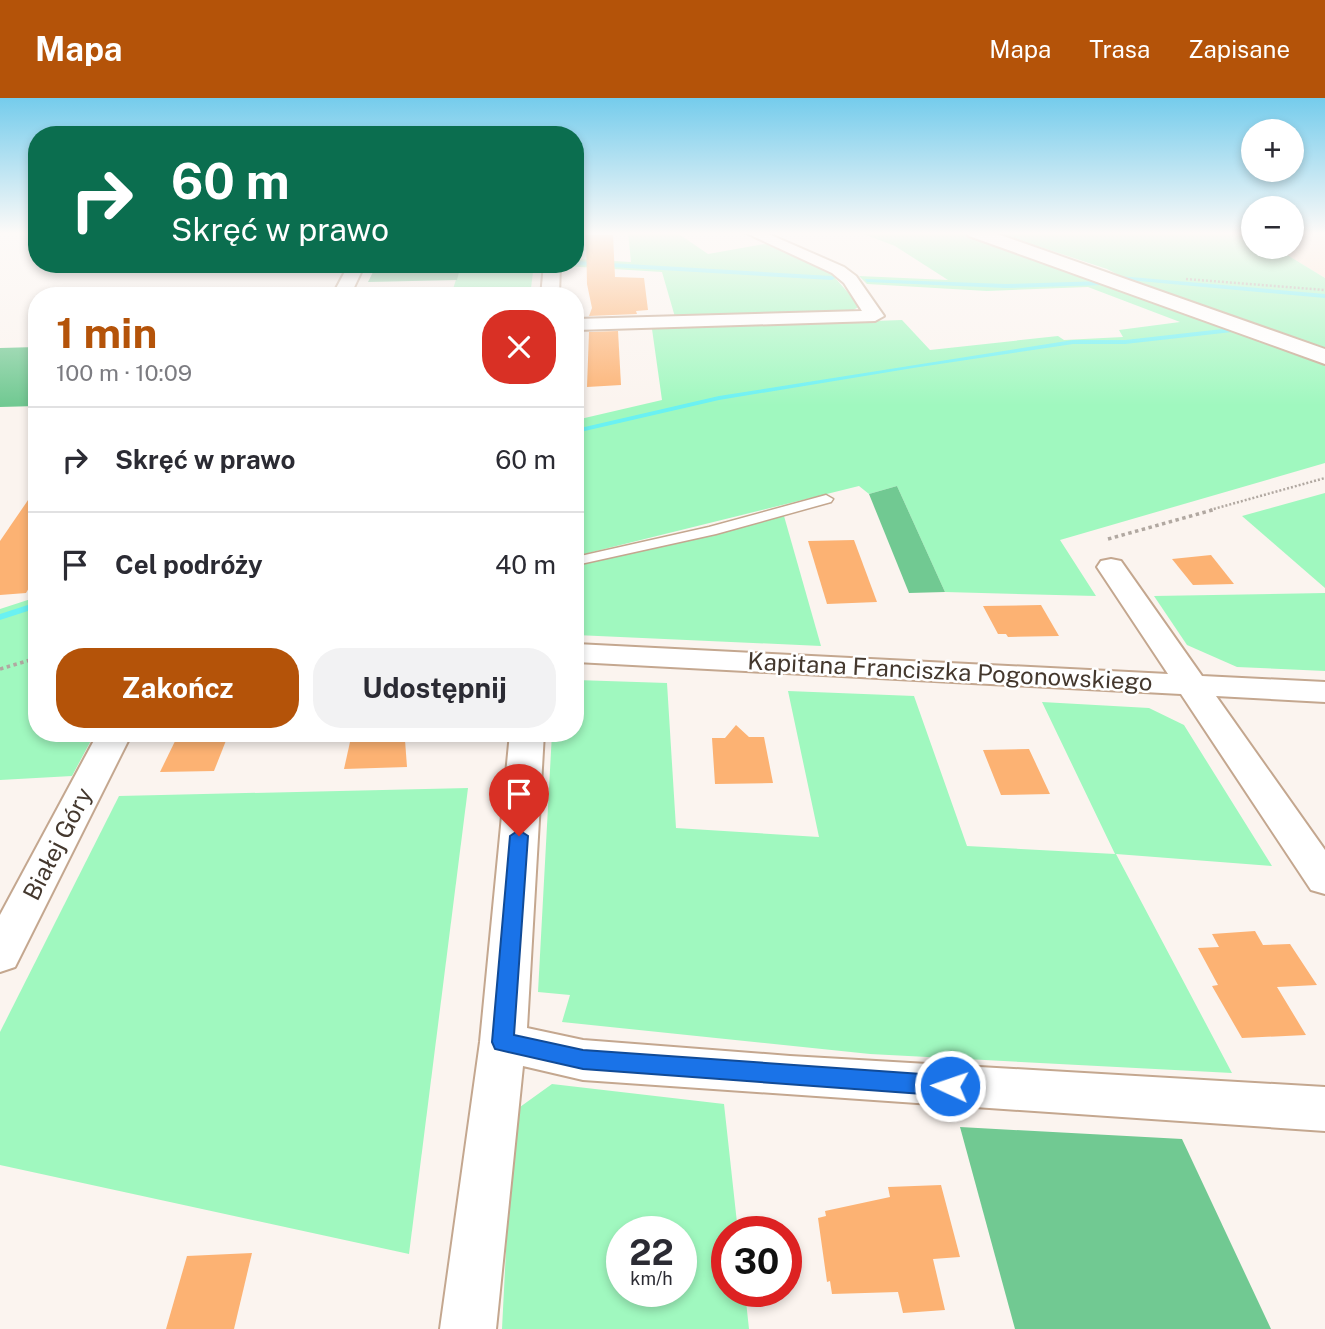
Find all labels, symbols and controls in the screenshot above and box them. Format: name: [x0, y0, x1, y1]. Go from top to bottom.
text: Mapa: [35, 30, 123, 68]
text: Mapa: [989, 35, 1051, 63]
text: Trasa: [1089, 35, 1150, 63]
text: Zapisane: [1188, 35, 1290, 63]
map controls: [1241, 119, 1304, 259]
button: +: [1241, 119, 1304, 182]
text: 60 m: [171, 152, 290, 210]
icon: right: [56, 154, 147, 245]
button: −: [1241, 196, 1304, 259]
text: Skręć w prawo: [171, 211, 389, 248]
text: 1 min: [56, 308, 157, 357]
button: close: [482, 310, 556, 384]
text: 100 m · 10:09: [56, 359, 192, 386]
icon: right: [56, 441, 94, 479]
text: Skręć w prawo: [115, 444, 295, 475]
text: 60 m: [495, 444, 556, 475]
icon: arrive: [56, 546, 94, 584]
text: Cel podróży: [115, 549, 263, 580]
text: 40 m: [495, 549, 556, 580]
street label: Kapitana Franciszka Pogonowskiego: [747, 646, 1153, 696]
button: Zakończ: [56, 648, 299, 728]
button: Udostępnij: [313, 648, 556, 728]
pin: [489, 764, 549, 836]
icon: arrive: [500, 775, 538, 813]
street label: Białej Góry: [17, 782, 97, 905]
position arrow: [913, 1049, 987, 1123]
speed limit sign: 30: [711, 1216, 802, 1307]
text: 22: [629, 1232, 674, 1273]
text: km/h: [630, 1268, 673, 1289]

